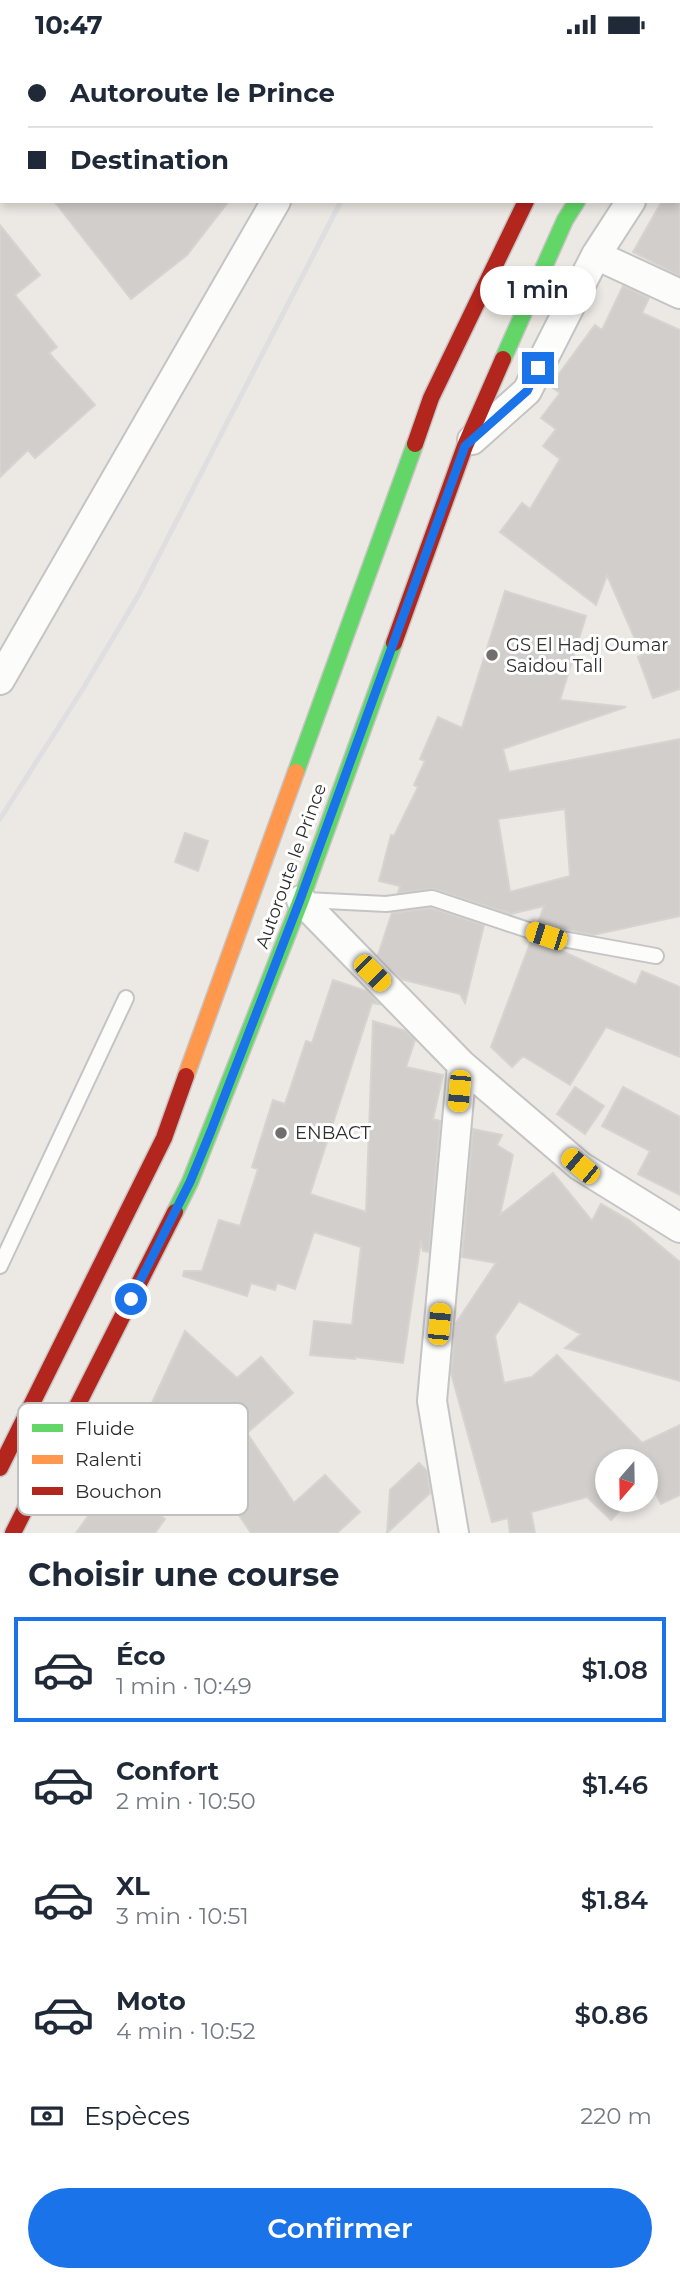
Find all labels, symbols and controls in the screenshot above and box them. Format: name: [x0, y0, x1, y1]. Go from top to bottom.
text: 10:47: [35, 9, 103, 41]
text: Autoroute le Prince: [70, 77, 335, 109]
text: Destination: [70, 144, 229, 176]
callout: 1 min: [480, 267, 596, 315]
text: 1 min: [507, 276, 569, 304]
route end: [522, 352, 554, 384]
place label: GS El Hadj Oumar Saidou Tall: [506, 634, 669, 677]
marker: GS El Hadj Oumar Saidou Tall: [484, 647, 500, 663]
street label: Autoroute le Prince: [251, 780, 331, 951]
car: [523, 920, 570, 952]
car: [350, 951, 395, 995]
car: [447, 1069, 472, 1113]
place label: ENBACT: [295, 1122, 371, 1144]
marker: ENBACT: [273, 1125, 289, 1141]
car: [558, 1144, 603, 1188]
route start: [115, 1283, 147, 1315]
car: [427, 1302, 452, 1346]
legend: [18, 1403, 248, 1515]
text: Fluide: [75, 1417, 134, 1440]
text: Ralenti: [75, 1448, 142, 1471]
north arrow: [595, 1449, 658, 1512]
map controls: [595, 1449, 658, 1512]
text: Bouchon: [75, 1480, 162, 1503]
text: Choisir une course: [28, 1555, 340, 1594]
icon: car: [32, 1638, 95, 1701]
text: Éco: [116, 1640, 166, 1672]
text: $1.08: [582, 1654, 648, 1686]
text: 1 min · 10:49: [116, 1672, 252, 1700]
icon: car: [32, 1753, 95, 1816]
text: Confort: [116, 1755, 219, 1787]
text: $1.46: [582, 1769, 648, 1801]
text: 2 min · 10:50: [116, 1787, 256, 1815]
icon: car: [32, 1868, 95, 1931]
text: XL: [116, 1870, 150, 1902]
text: $1.84: [581, 1884, 648, 1916]
text: 3 min · 10:51: [116, 1902, 249, 1930]
icon: car: [32, 1983, 95, 2046]
text: Moto: [116, 1985, 186, 2017]
text: $0.86: [575, 1999, 648, 2031]
text: 4 min · 10:52: [116, 2017, 256, 2045]
icon: cash: [28, 2097, 66, 2135]
text: Espèces: [84, 2100, 190, 2132]
text: 220 m: [580, 2102, 652, 2130]
button: Confirmer: [28, 2188, 652, 2268]

